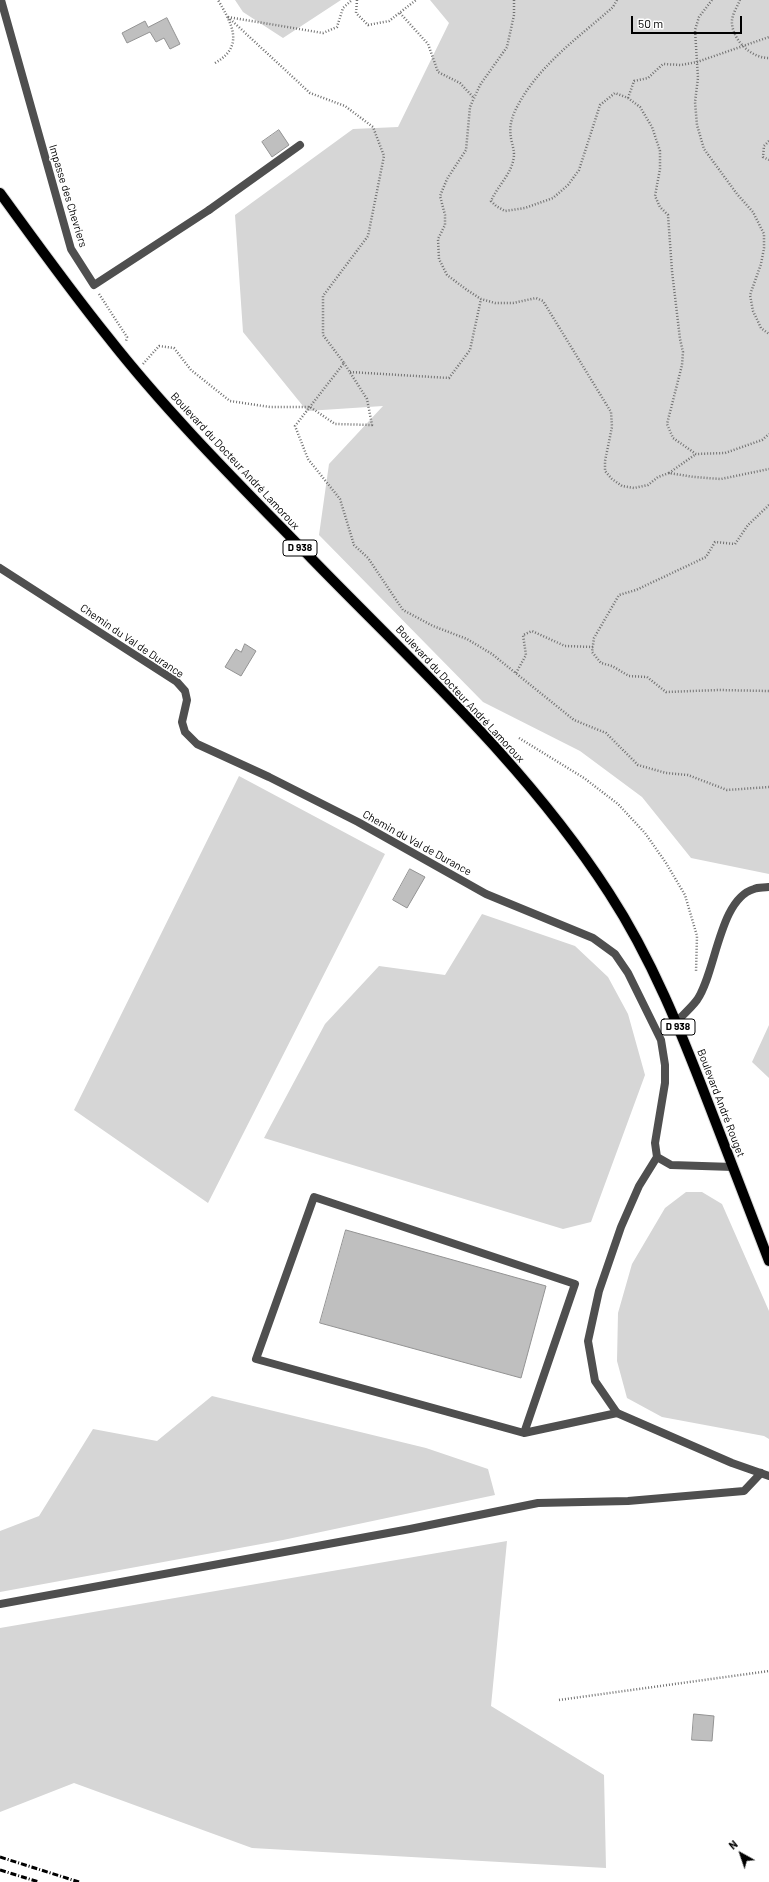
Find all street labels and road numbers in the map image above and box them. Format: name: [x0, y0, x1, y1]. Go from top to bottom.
street label: Impasse des Chevriers: [46, 143, 90, 249]
street label: Boulevard du Docteur André Lamoroux: [168, 390, 302, 532]
road number: D 938: [283, 540, 317, 556]
street label: Chemin du Val de Durance: [78, 601, 186, 681]
street label: Boulevard du Docteur André Lamoroux: [393, 623, 527, 765]
street label: Chemin du Val de Durance: [360, 808, 474, 878]
road number: D 938: [661, 1019, 695, 1035]
street label: Boulevard André Rouget: [694, 1047, 748, 1159]

